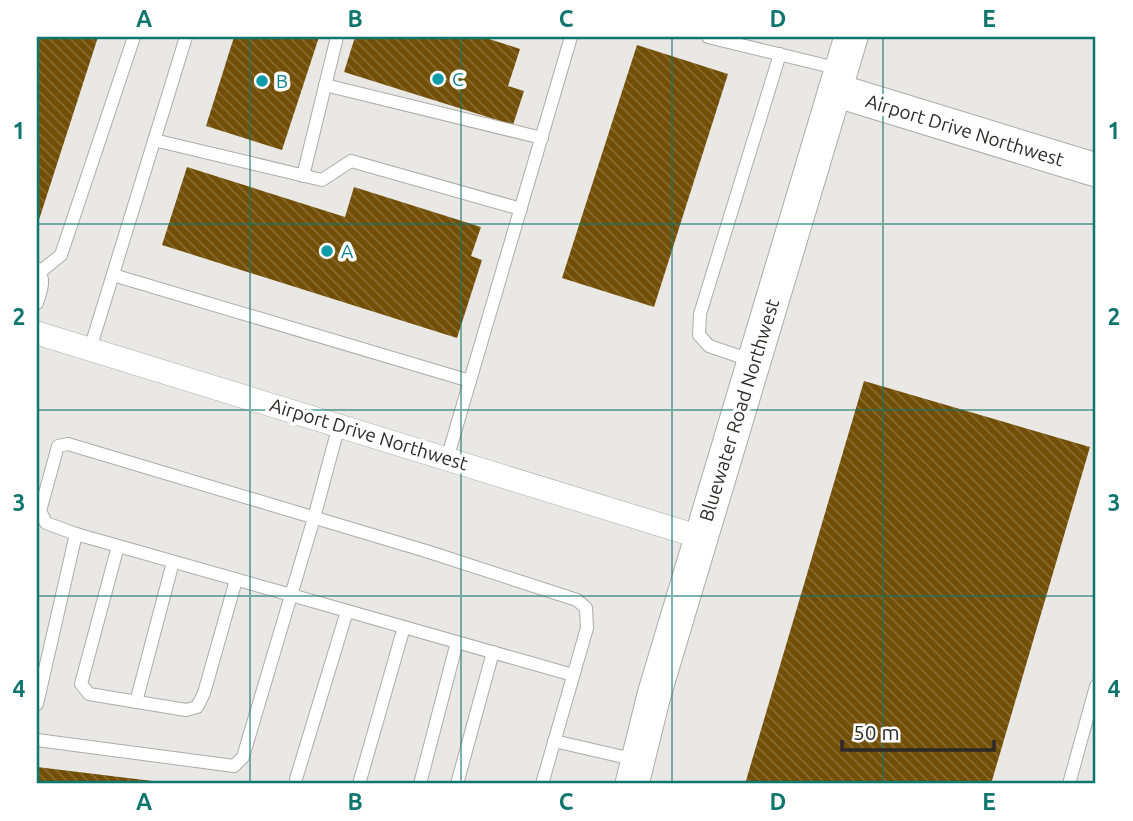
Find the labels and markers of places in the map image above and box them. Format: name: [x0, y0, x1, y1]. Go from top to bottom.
place label: C: [452, 68, 464, 90]
place label: B: [276, 70, 288, 92]
marker: C: [430, 71, 446, 87]
marker: B: [254, 73, 270, 89]
place label: A: [341, 240, 354, 262]
marker: A: [319, 243, 335, 259]

